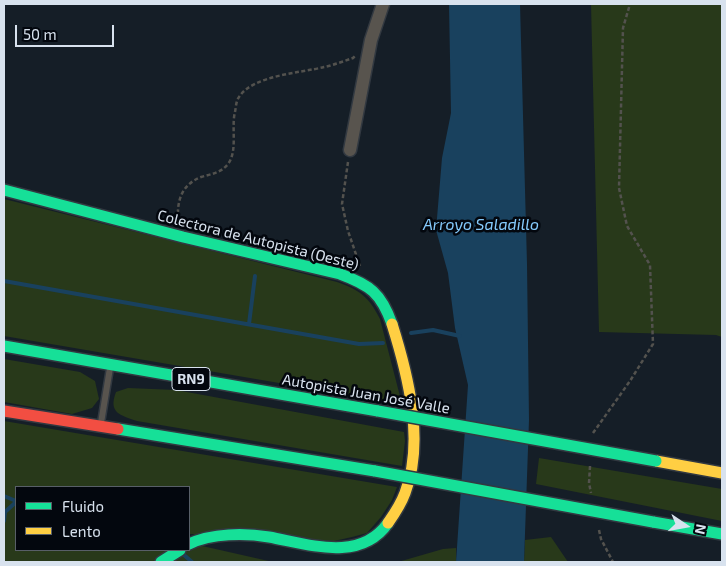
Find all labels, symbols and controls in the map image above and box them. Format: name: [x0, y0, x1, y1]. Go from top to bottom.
scale bar: [18, 15, 116, 47]
text: 50 m: [23, 25, 57, 43]
street label: Colectora de Autopista (Oeste): [155, 206, 361, 274]
water label: Arroyo Saladillo: [423, 215, 539, 235]
road number: RN9: [172, 368, 210, 390]
street label: Autopista Juan José Valle: [281, 370, 451, 418]
legend: [15, 486, 190, 551]
text: Fluido: [62, 497, 104, 515]
north arrow: [661, 501, 711, 551]
text: Lento: [62, 522, 101, 540]
text: N: [692, 523, 711, 536]

